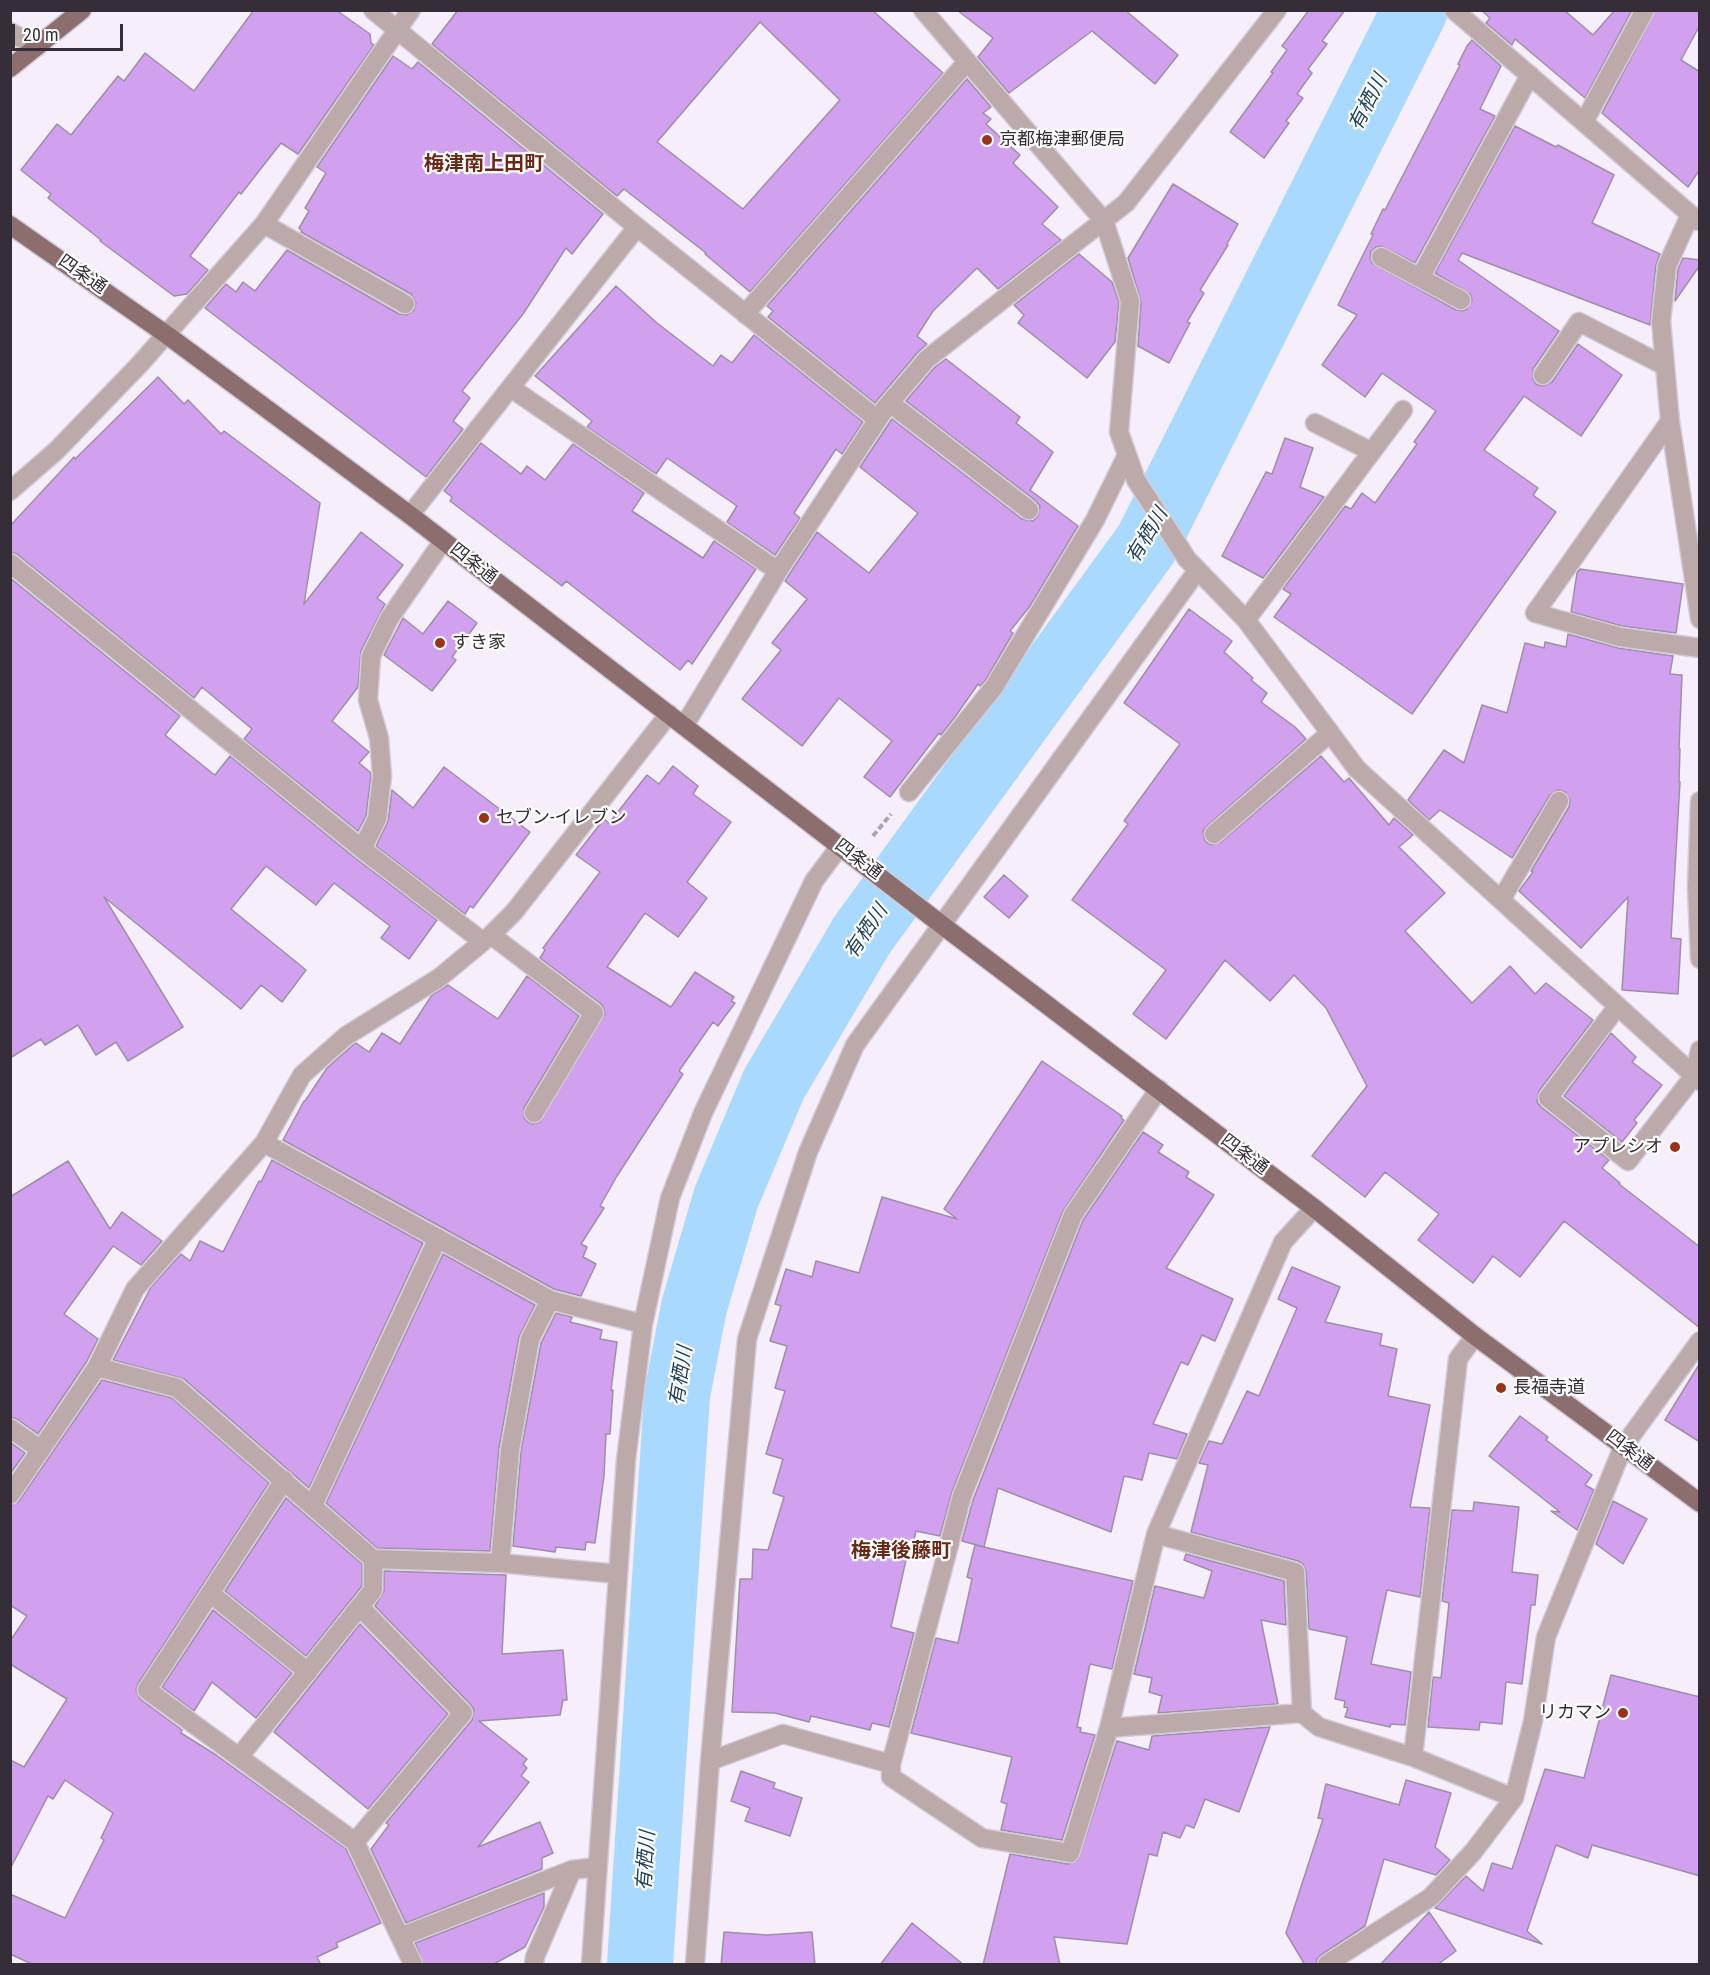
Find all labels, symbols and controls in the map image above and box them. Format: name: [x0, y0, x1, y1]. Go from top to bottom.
scale bar: [15, 12, 126, 50]
text: 20 m: [23, 24, 58, 45]
water label: 有栖川: [1345, 71, 1393, 135]
place label: 京都梅津郵便局: [999, 129, 1125, 151]
marker: 京都梅津郵便局: [980, 133, 994, 147]
district label: 梅津南上田町: [424, 153, 544, 177]
street label: 四条通: [54, 251, 110, 299]
water label: 有栖川: [1122, 504, 1174, 568]
street label: 四条通: [445, 539, 501, 589]
place label: すき家: [452, 632, 506, 654]
marker: すき家: [433, 636, 447, 650]
place label: セブン-イレブン: [496, 807, 626, 829]
marker: セブン-イレブン: [477, 811, 491, 825]
street label: 四条通: [830, 835, 886, 885]
water label: 有栖川: [840, 900, 894, 964]
street label: 四条通: [1216, 1130, 1272, 1180]
place label: アプレシオ: [1573, 1136, 1663, 1158]
marker: アプレシオ: [1668, 1140, 1682, 1154]
water label: 有栖川: [665, 1344, 699, 1408]
place label: 長福寺道: [1513, 1377, 1585, 1399]
marker: 長福寺道: [1494, 1381, 1508, 1395]
street label: 四条通: [1601, 1426, 1657, 1476]
district label: 梅津後藤町: [851, 1540, 951, 1564]
place label: リカマン: [1539, 1702, 1611, 1724]
marker: リカマン: [1616, 1706, 1630, 1720]
water label: 有栖川: [633, 1830, 661, 1892]

